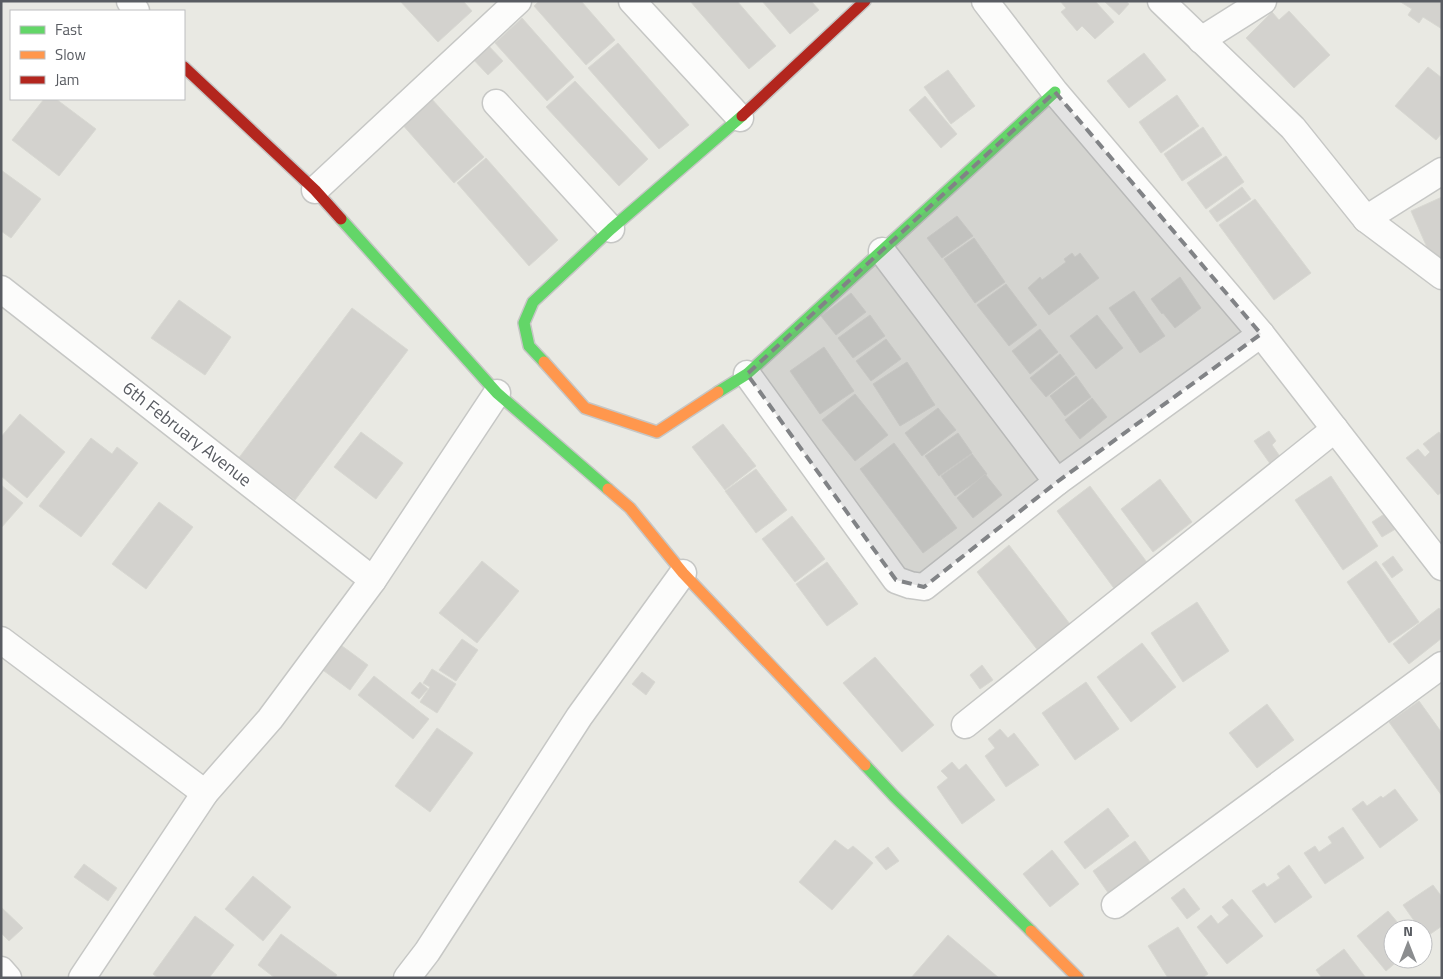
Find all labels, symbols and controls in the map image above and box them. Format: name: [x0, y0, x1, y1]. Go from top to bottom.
legend: [10, 10, 185, 100]
text: Fast: [55, 18, 83, 41]
text: Slow: [55, 43, 86, 66]
text: Jam: [55, 68, 79, 91]
street label: 6th February Avenue: [117, 374, 258, 493]
north arrow: [1383, 919, 1433, 969]
text: N: [1403, 920, 1413, 941]

